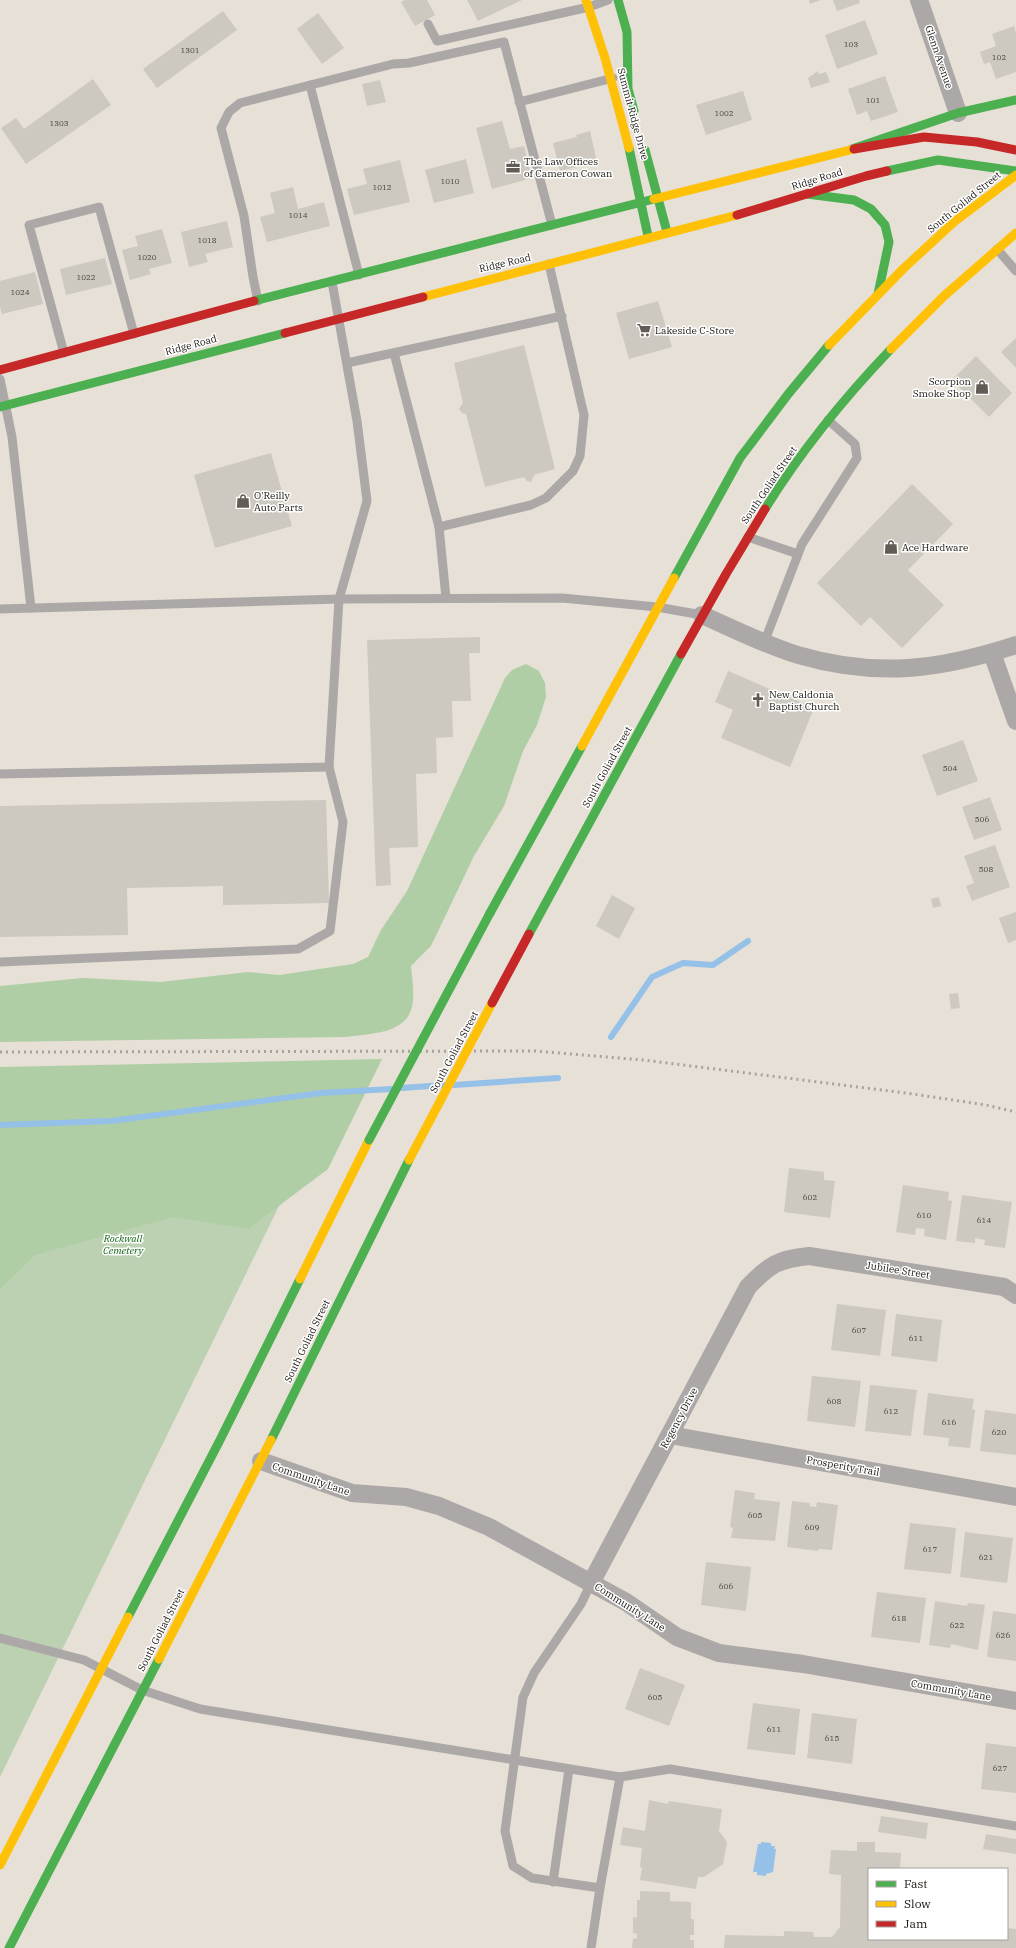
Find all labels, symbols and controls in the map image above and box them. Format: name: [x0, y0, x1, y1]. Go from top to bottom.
street label: Glenn Avenue: [922, 24, 956, 90]
house number: 103: [844, 39, 858, 49]
house number: 1301: [180, 45, 200, 55]
house number: 102: [992, 52, 1006, 62]
street label: Summit Ridge Drive: [615, 67, 651, 161]
house number: 101: [866, 95, 880, 105]
house number: 1002: [714, 108, 734, 118]
house number: 1303: [49, 118, 69, 128]
place label: The Law Offices of Cameron Cowan: [524, 155, 613, 180]
office icon: The Law Offices of Cameron Cowan: [505, 159, 521, 175]
street label: Ridge Road: [790, 165, 844, 193]
street label: South Goliad Street: [925, 168, 1004, 236]
house number: 1010: [440, 176, 460, 186]
house number: 1012: [372, 182, 392, 192]
house number: 1014: [288, 210, 308, 220]
house number: 1018: [197, 235, 217, 245]
street label: Ridge Road: [478, 251, 532, 275]
house number: 1020: [137, 252, 157, 262]
house number: 1022: [76, 272, 96, 282]
house number: 1024: [10, 287, 30, 297]
supermarket icon: Lakeside C-Store: [636, 322, 652, 338]
place label: Lakeside C-Store: [655, 324, 734, 337]
street label: Ridge Road: [164, 332, 218, 358]
place label: Scorpion Smoke Shop: [913, 375, 972, 400]
shop icon: Scorpion Smoke Shop: [974, 379, 990, 395]
street label: South Goliad Street: [738, 443, 800, 526]
place label: O'Reilly Auto Parts: [254, 489, 303, 514]
shop icon: O'Reilly Auto Parts: [235, 493, 251, 509]
shop icon: Ace Hardware: [883, 539, 899, 555]
place label: Ace Hardware: [902, 541, 968, 554]
place label: New Caldonia Baptist Church: [769, 688, 839, 713]
church icon: New Caldonia Baptist Church: [750, 692, 766, 708]
street label: South Goliad Street: [579, 724, 635, 810]
house number: 504: [943, 763, 957, 773]
house number: 506: [975, 814, 989, 824]
house number: 508: [979, 864, 993, 874]
street label: South Goliad Street: [427, 1008, 481, 1095]
house number: 602: [803, 1192, 817, 1202]
house number: 610: [917, 1210, 931, 1220]
house number: 614: [977, 1215, 991, 1225]
park label: Rockwall Cemetery: [103, 1232, 145, 1257]
street label: Jubilee Street: [865, 1259, 931, 1281]
street label: South Goliad Street: [281, 1297, 333, 1385]
house number: 607: [852, 1325, 866, 1335]
house number: 611: [909, 1333, 923, 1343]
street label: Regency Drive: [658, 1385, 700, 1451]
house number: 608: [827, 1396, 841, 1406]
house number: 612: [884, 1406, 898, 1416]
house number: 616: [942, 1417, 956, 1427]
house number: 620: [992, 1427, 1006, 1437]
street label: Prosperity Trail: [805, 1453, 881, 1479]
street label: Community Lane: [271, 1460, 351, 1498]
house number: 605: [748, 1510, 762, 1520]
house number: 609: [805, 1522, 819, 1532]
house number: 617: [923, 1544, 937, 1554]
house number: 621: [979, 1552, 993, 1562]
street label: Community Lane: [592, 1580, 668, 1634]
house number: 606: [719, 1581, 733, 1591]
street label: South Goliad Street: [135, 1586, 188, 1673]
house number: 618: [892, 1613, 906, 1623]
house number: 622: [950, 1620, 964, 1630]
house number: 626: [996, 1630, 1010, 1640]
street label: Community Lane: [910, 1677, 992, 1703]
house number: 605: [648, 1692, 662, 1702]
house number: 611: [767, 1724, 781, 1734]
house number: 615: [825, 1733, 839, 1743]
house number: 627: [993, 1763, 1007, 1773]
legend: [868, 1868, 1008, 1940]
text: Fast: [904, 1876, 928, 1891]
text: Slow: [904, 1896, 931, 1911]
text: Jam: [904, 1916, 928, 1931]

